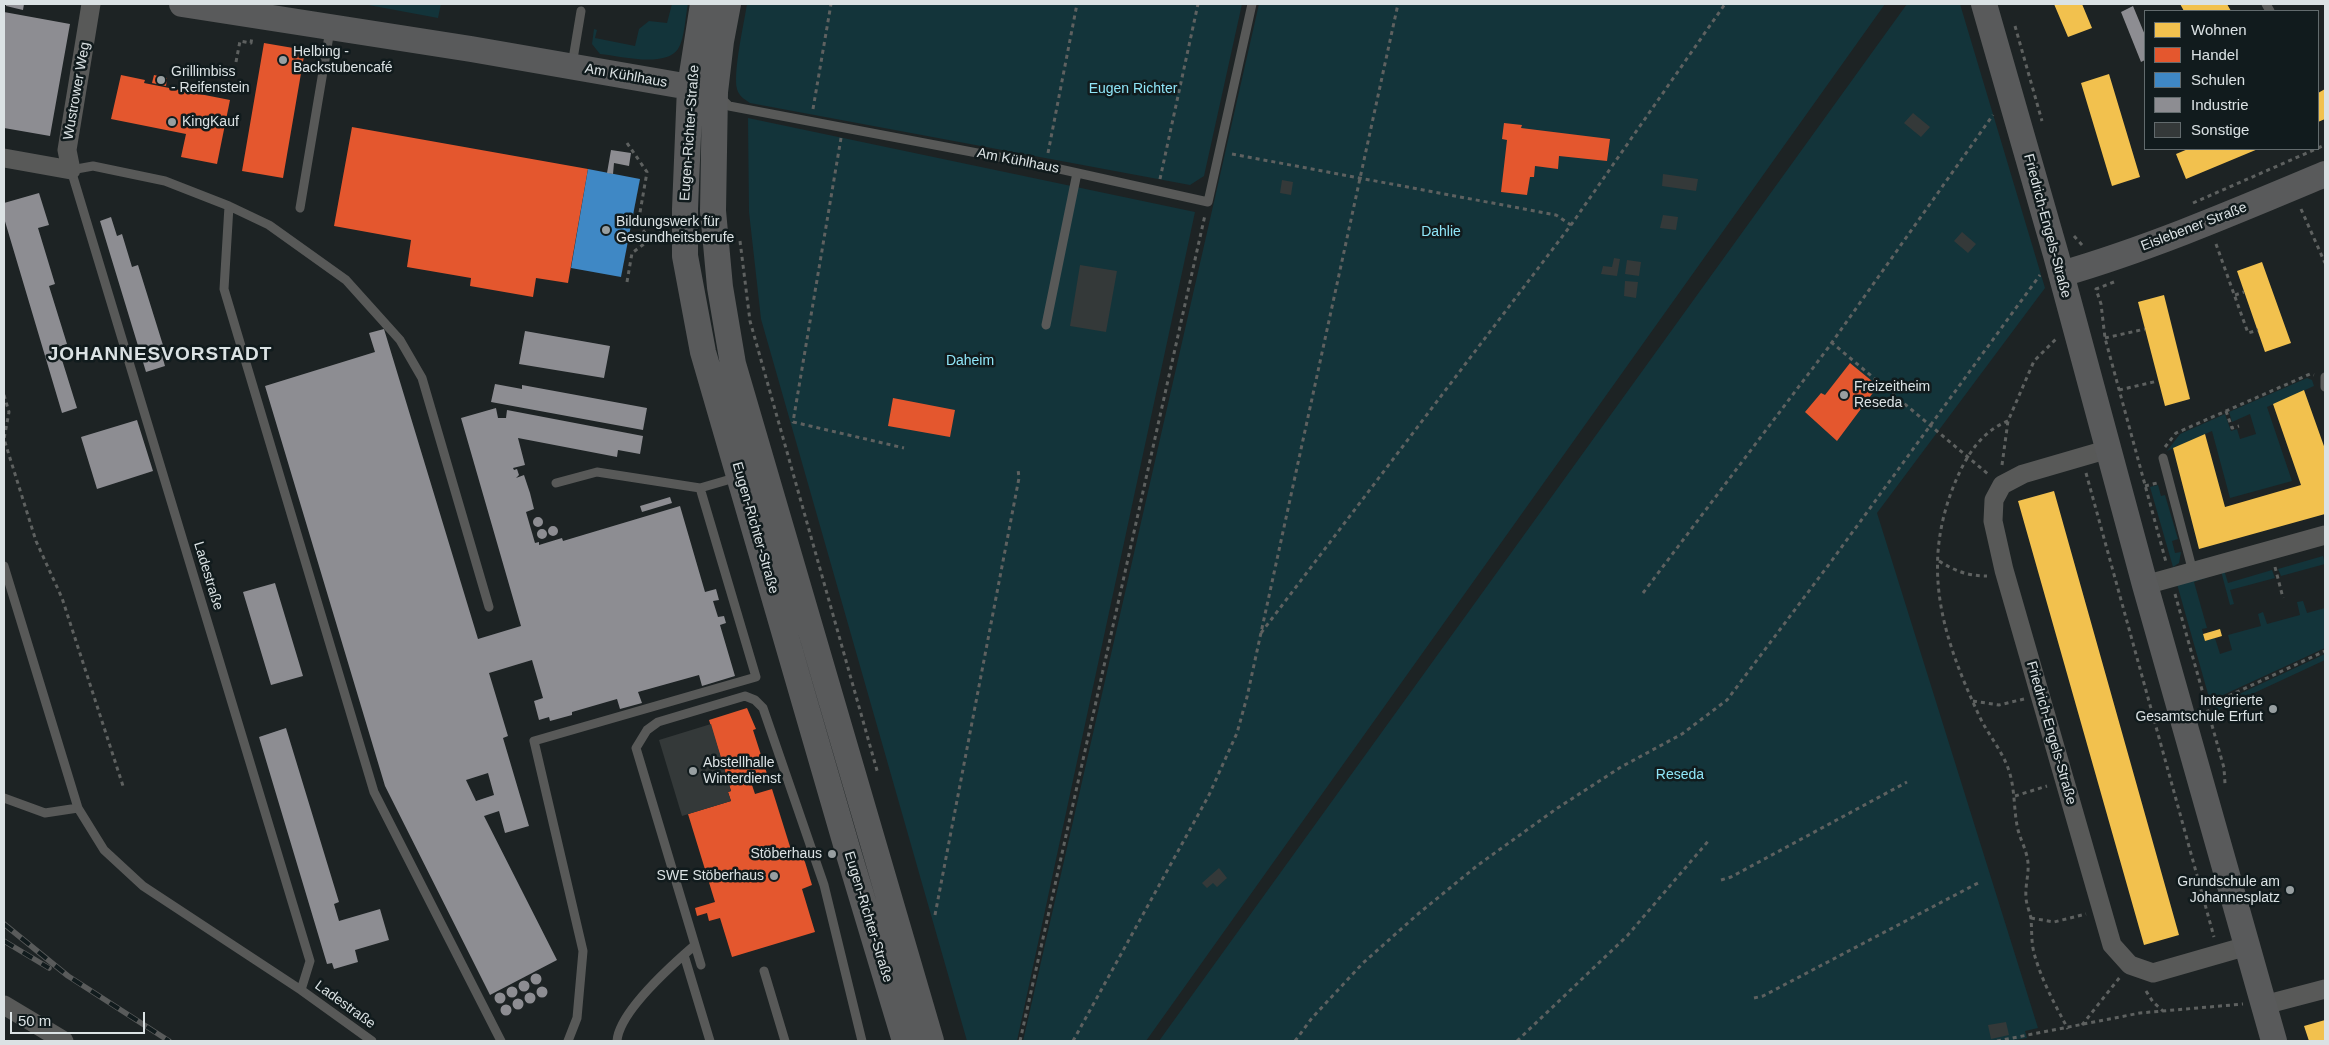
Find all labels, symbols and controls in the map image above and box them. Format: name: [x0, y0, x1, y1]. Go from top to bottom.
legend: [2144, 10, 2319, 150]
text: Wohnen: [2191, 21, 2247, 38]
street label: Wustrower Weg: [60, 41, 94, 141]
place label: Helbing - Backstubencafé: [293, 44, 393, 76]
text: Handel: [2191, 46, 2239, 63]
marker: Helbing - Backstubencafé: [277, 54, 289, 66]
street label: Am Kühlhaus: [584, 60, 668, 92]
place label: Grillimbiss - Reifenstein: [171, 64, 250, 96]
street label: Eugen-Richter-Straße: [677, 64, 703, 202]
text: Schulen: [2191, 71, 2245, 88]
marker: Grillimbiss - Reifenstein: [155, 74, 167, 86]
park label: Eugen Richter: [1089, 81, 1177, 97]
text: Industrie: [2191, 96, 2249, 113]
place label: KingKauf: [182, 114, 239, 130]
marker: KingKauf: [166, 116, 178, 128]
text: Sonstige: [2191, 121, 2249, 138]
street label: Am Kühlhaus: [976, 145, 1060, 177]
street label: Friedrich-Engels-Straße: [2020, 152, 2074, 300]
street label: Eislebener Straße: [2139, 199, 2249, 255]
place label: Bildungswerk für Gesundheitsberufe: [616, 214, 734, 246]
marker: Bildungswerk für Gesundheitsberufe: [600, 224, 612, 236]
park label: Dahlie: [1421, 224, 1461, 240]
district label: JOHANNESVORSTADT: [46, 344, 274, 366]
park label: Daheim: [946, 353, 994, 369]
place label: Freizeitheim Reseda: [1854, 379, 1930, 412]
marker: Freizeitheim Reseda: [1838, 389, 1850, 401]
street label: Eugen-Richter-Straße: [728, 460, 782, 596]
street label: Ladestraße: [190, 540, 226, 612]
street label: Friedrich-Engels-Straße: [2022, 659, 2080, 807]
place label: Integrierte Gesamtschule Erfurt: [2135, 693, 2263, 726]
marker: Integrierte Gesamtschule Erfurt: [2267, 703, 2279, 715]
place label: Abstellhalle Winterdienst: [703, 755, 781, 788]
marker: Abstellhalle Winterdienst: [687, 765, 699, 777]
park label: Reseda: [1656, 767, 1704, 783]
place label: Stöberhaus: [750, 846, 822, 862]
marker: Stöberhaus: [826, 848, 838, 860]
street label: Eugen-Richter-Straße: [840, 849, 896, 985]
place label: SWE Stöberhaus: [657, 868, 764, 884]
marker: SWE Stöberhaus: [768, 870, 780, 882]
place label: Grundschule am Johannesplatz: [2177, 874, 2280, 906]
marker: Grundschule am Johannesplatz: [2284, 884, 2296, 896]
street label: Ladestraße: [311, 977, 379, 1033]
scale bar: [12, 1002, 148, 1034]
text: 50 m: [18, 1012, 51, 1029]

